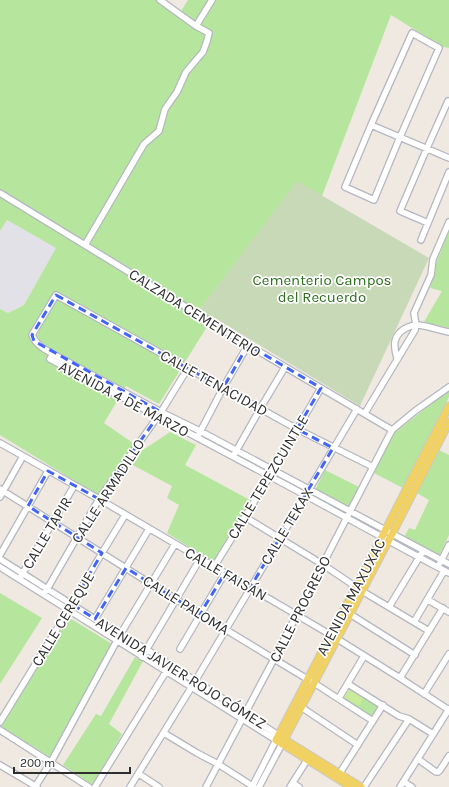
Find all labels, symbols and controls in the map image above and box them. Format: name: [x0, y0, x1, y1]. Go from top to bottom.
street label: CALZADA CEMENTERIO: [126, 265, 264, 361]
park label: Cementerio Campos del Recuerdo: [252, 271, 392, 306]
street label: CALLE TENACIDAD: [157, 346, 271, 420]
street label: AVENIDA 4 DE MARZO: [56, 357, 192, 441]
street label: CALLE TEPEZCUINTLE: [224, 412, 312, 542]
street label: CALLE ARMADILLO: [68, 435, 148, 547]
street label: CALLE TEKAX: [257, 484, 317, 568]
street label: CALLE TAPIR: [18, 494, 76, 572]
street label: AVENIDA MAXUXAC: [313, 535, 389, 659]
street label: CALLE FAISÁN: [182, 543, 270, 605]
street label: CALLE PROGRESO: [265, 553, 335, 665]
street label: CALLE CEREQUE: [28, 568, 98, 670]
street label: CALLE PALOMA: [140, 571, 233, 639]
street label: AVENIDA JAVIER ROJO GÓMEZ: [93, 613, 269, 733]
scale bar: [14, 749, 130, 775]
text: 200 m: [20, 756, 55, 770]

